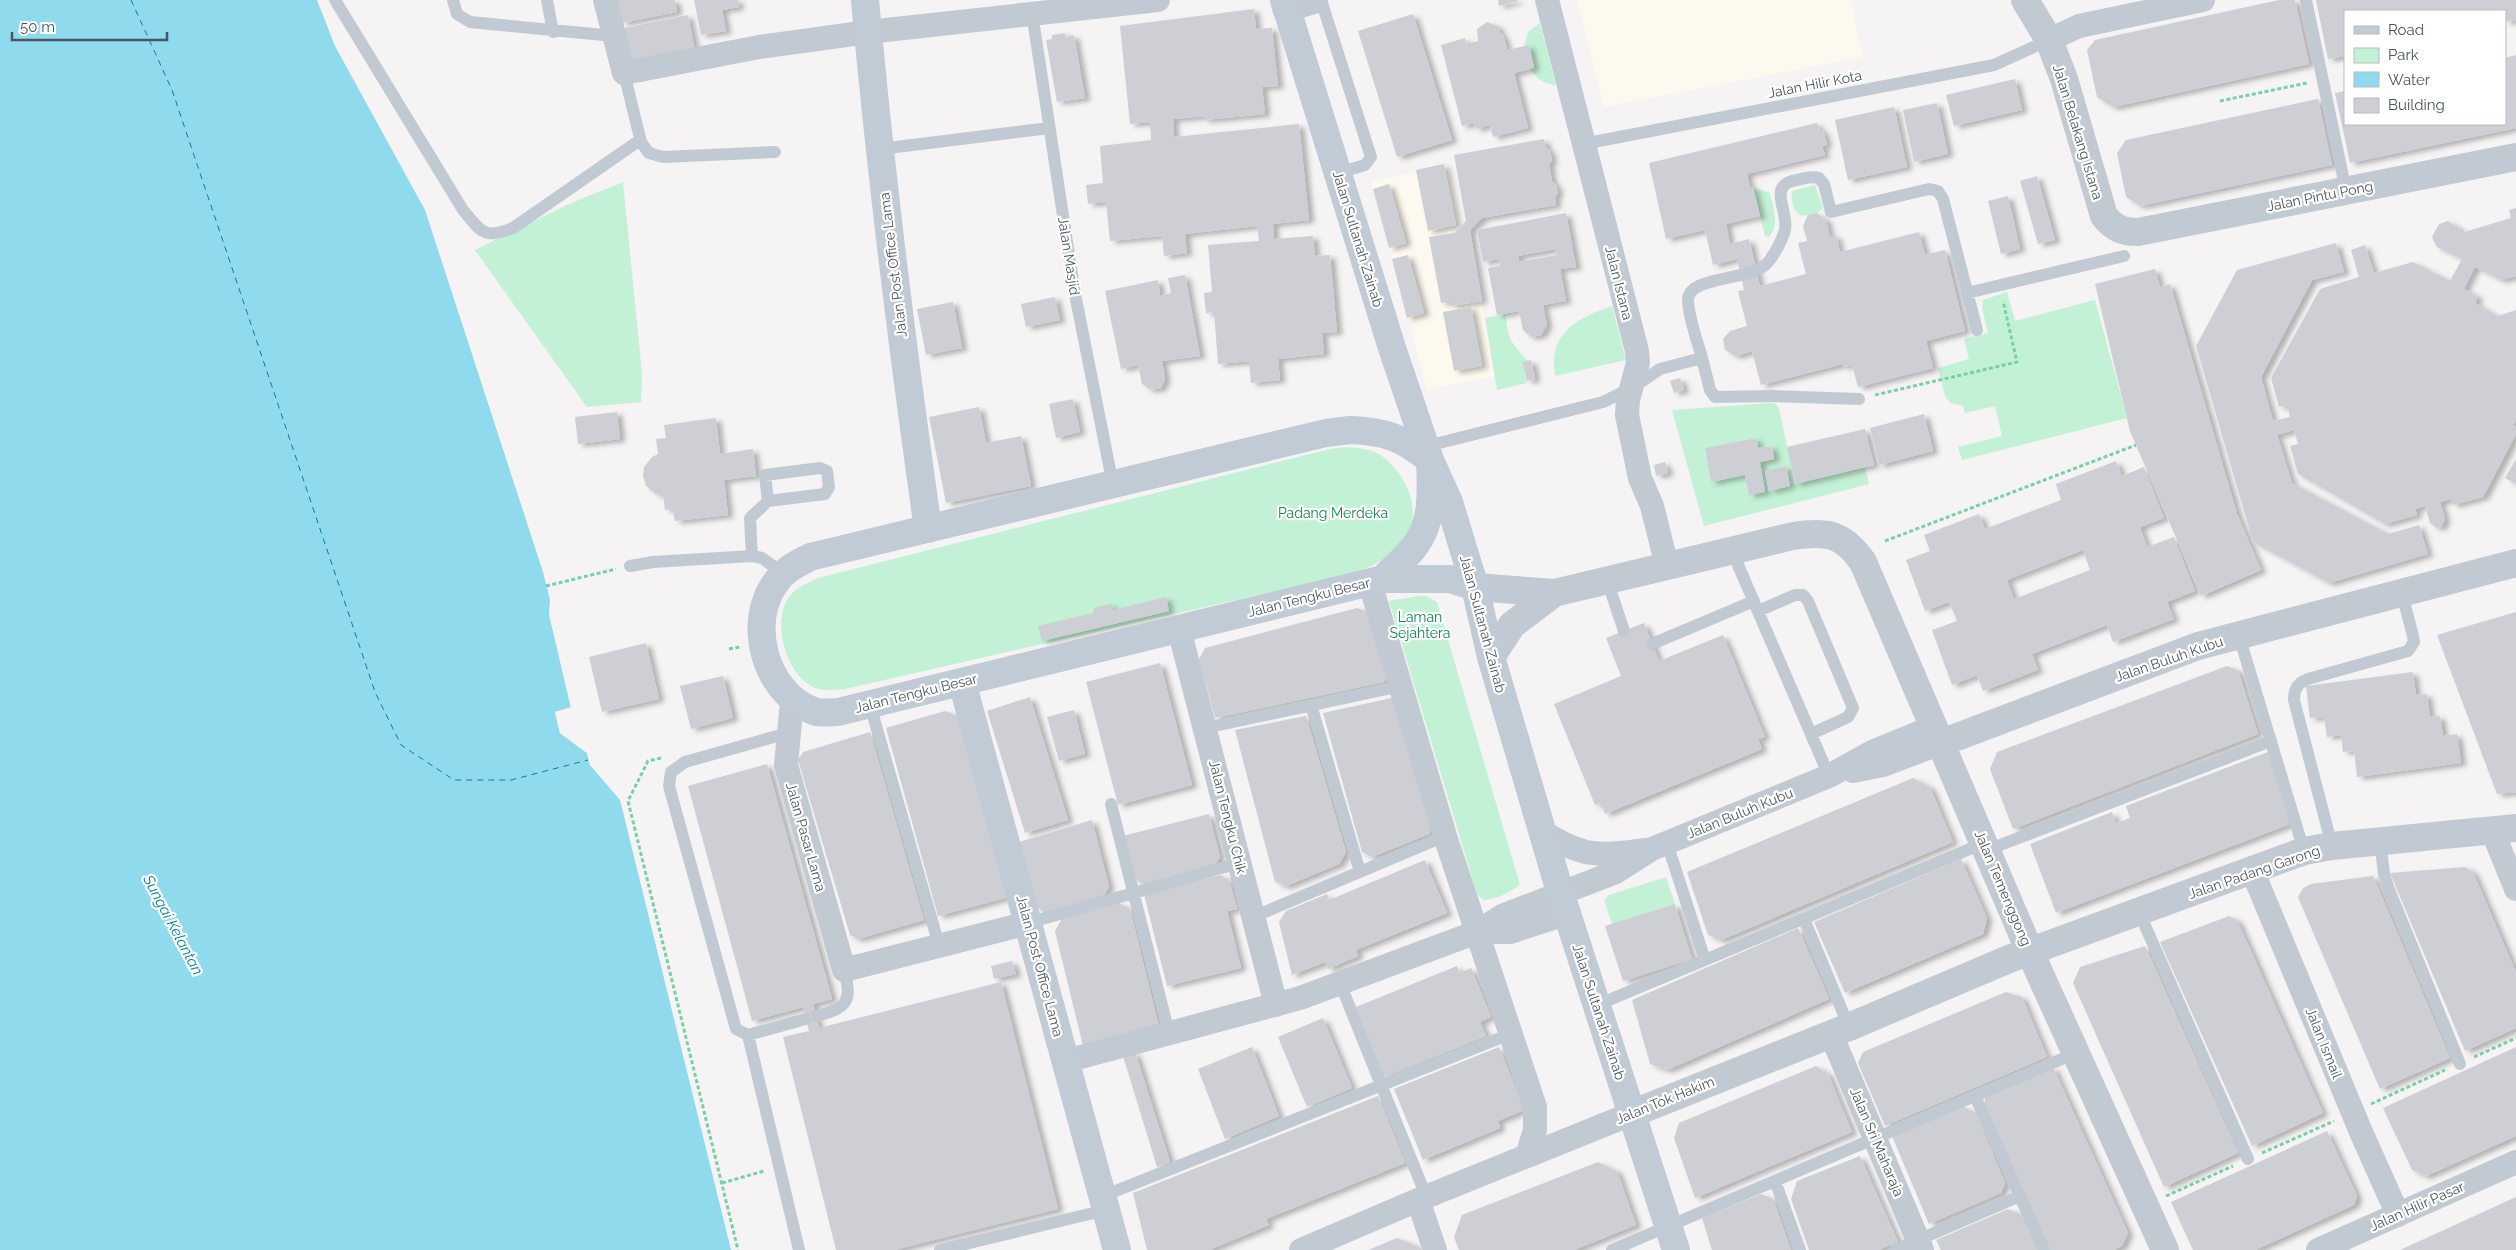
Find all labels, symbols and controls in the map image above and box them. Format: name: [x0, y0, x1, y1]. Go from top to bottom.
scale bar: [12, 10, 168, 42]
legend: [2344, 10, 2506, 125]
text: 50 m: [20, 18, 55, 36]
text: Road: [2388, 21, 2424, 39]
text: Park: [2388, 46, 2419, 64]
street label: Jalan Belakang Istana: [2050, 63, 2106, 201]
street label: Jalan Hilir Kota: [1767, 67, 1863, 101]
text: Water: [2388, 71, 2431, 89]
text: Building: [2388, 96, 2445, 114]
street label: Jalan Sultanah Zainab: [1330, 169, 1386, 309]
street label: Jalan Pintu Pong: [2266, 178, 2374, 214]
street label: Jalan Post Office Lama: [876, 192, 910, 338]
street label: Jalan Masjid: [1055, 216, 1083, 296]
street label: Jalan Istana: [1602, 244, 1636, 322]
park label: Padang Merdeka: [1278, 505, 1388, 521]
street label: Jalan Sultanah Zainab: [1457, 553, 1509, 695]
street label: Jalan Tengku Besar: [1246, 574, 1372, 620]
park label: Laman Sejahtera: [1390, 609, 1450, 641]
street label: Jalan Buluh Kubu: [2113, 633, 2225, 685]
street label: Jalan Tengku Besar: [853, 670, 979, 716]
street label: Jalan Tengku Chik: [1206, 759, 1250, 876]
street label: Jalan Pasar Lama: [783, 781, 829, 893]
street label: Jalan Buluh Kubu: [1685, 784, 1795, 842]
street label: Jalan Temenggong: [1971, 828, 2035, 948]
street label: Jalan Padang Garong: [2186, 842, 2322, 902]
water label: Sungai Kelantan: [139, 871, 207, 978]
street label: Jalan Post Office Lama: [1013, 893, 1067, 1039]
street label: Jalan Sultanah Zainab: [1569, 942, 1629, 1082]
street label: Jalan Ismail: [2303, 1005, 2346, 1081]
street label: Jalan Tok Hakim: [1614, 1073, 1716, 1127]
street label: Jalan Sri Maharaja: [1847, 1085, 1907, 1199]
street label: Jalan Hilir Pasar: [2367, 1178, 2467, 1234]

